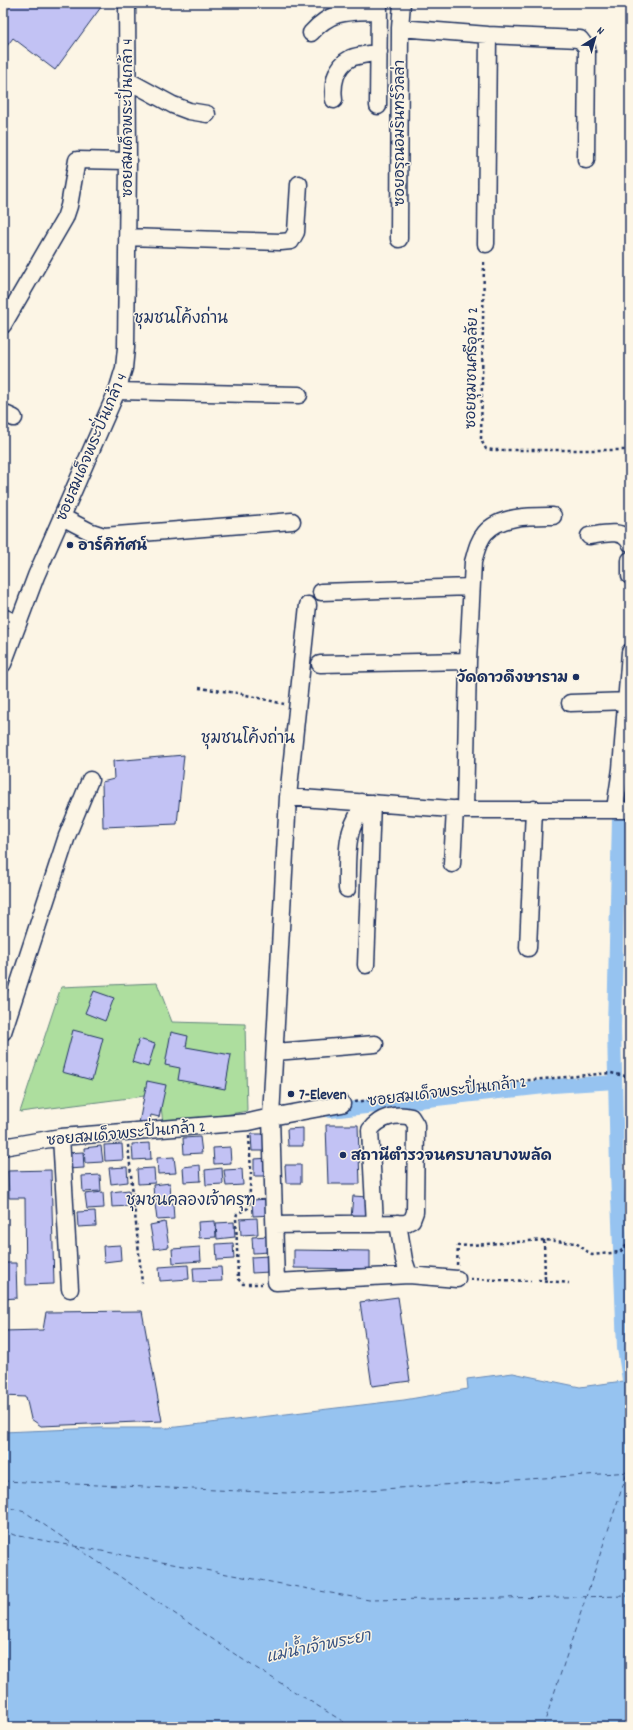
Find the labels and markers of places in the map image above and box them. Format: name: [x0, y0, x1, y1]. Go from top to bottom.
place label: อาร์คิทัศน์: [78, 535, 147, 558]
marker: อาร์คิทัศน์: [65, 540, 75, 550]
place label: วัดดาวดึงษาราม: [457, 668, 568, 690]
marker: วัดดาวดึงษาราม: [571, 672, 581, 682]
place label: 7-Eleven: [299, 1085, 347, 1107]
marker: 7-Eleven: [286, 1089, 296, 1099]
place label: สถานีตำรวจนครบาลบางพลัด: [351, 1145, 552, 1168]
marker: สถานีตำรวจนครบาลบางพลัด: [338, 1150, 348, 1160]

